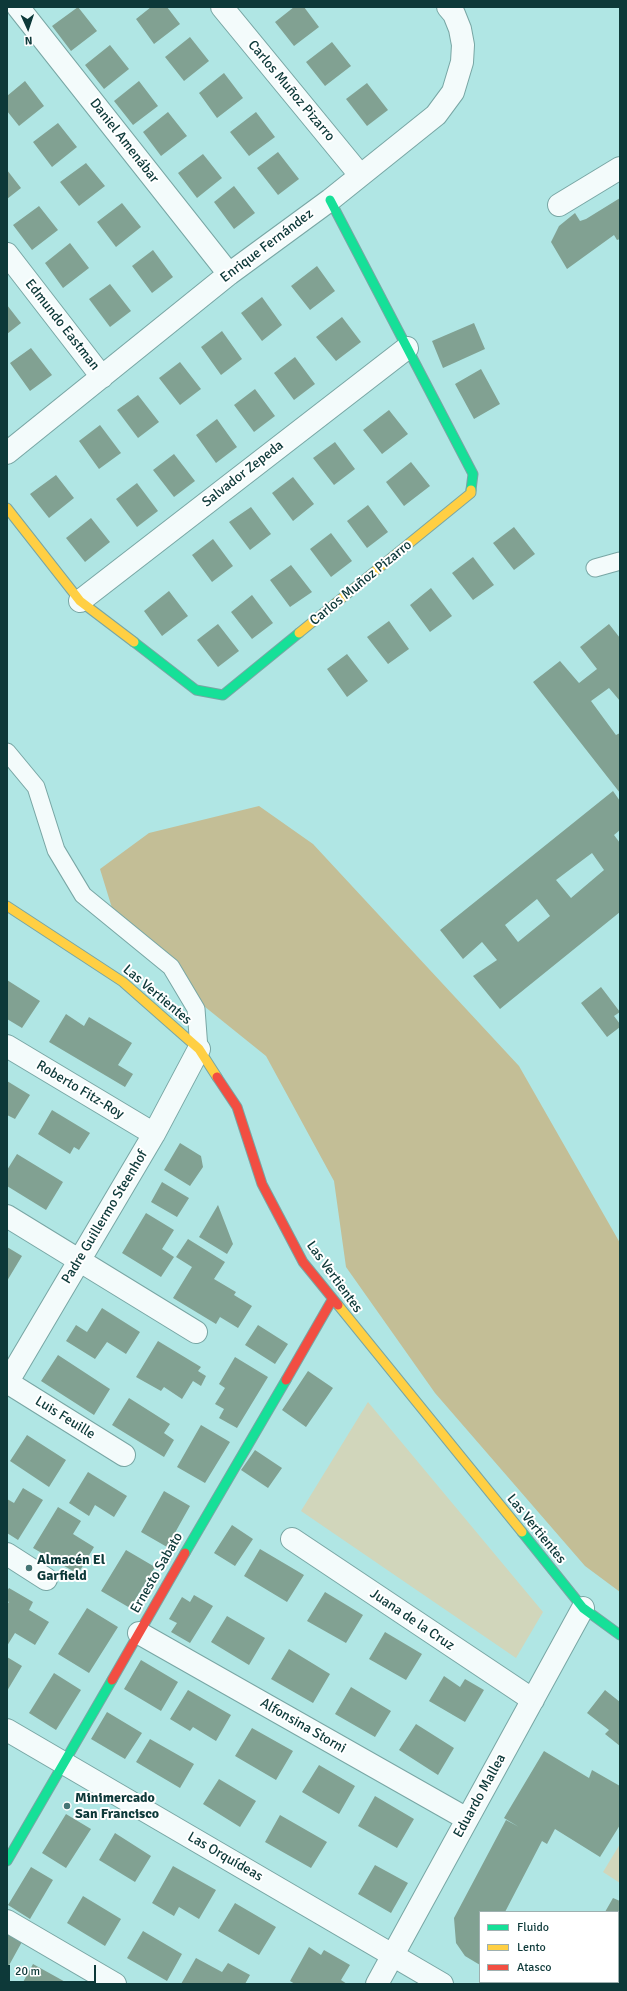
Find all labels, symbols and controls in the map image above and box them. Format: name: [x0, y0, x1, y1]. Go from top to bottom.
north arrow: [8, 8, 48, 48]
text: N: [24, 34, 33, 47]
street label: Carlos Muñoz Pizarro: [244, 37, 338, 145]
street label: Daniel Amenábar: [86, 95, 162, 187]
street label: Enrique Fernández: [217, 206, 317, 286]
street label: Edmundo Eastman: [21, 276, 103, 374]
street label: Salvador Zepeda: [199, 437, 287, 511]
street label: Carlos Muñoz Pizarro: [307, 537, 415, 629]
street label: Las Vertientes: [119, 961, 195, 1029]
street label: Roberto Fitz-Roy: [33, 1057, 127, 1123]
street label: Padre Guillermo Steenhof: [58, 1147, 152, 1287]
street label: Las Vertientes: [302, 1238, 366, 1316]
street label: Luis Feuille: [32, 1393, 98, 1443]
street label: Las Vertientes: [503, 1491, 569, 1567]
street label: Ernesto Sabato: [127, 1530, 187, 1616]
place label: Almacén El Garfield: [37, 1552, 105, 1584]
marker: Almacén El Garfield: [24, 1563, 34, 1573]
street label: Juana de la Cruz: [367, 1586, 457, 1654]
street label: Alfonsina Storni: [257, 1695, 349, 1757]
street label: Eduardo Mallea: [450, 1751, 510, 1841]
place label: Minimercado San Francisco: [75, 1790, 159, 1822]
marker: Minimercado San Francisco: [62, 1801, 72, 1811]
street label: Las Orquídeas: [184, 1829, 266, 1885]
legend: [479, 1911, 619, 1983]
text: Fluido: [517, 1920, 549, 1935]
text: Lento: [517, 1940, 546, 1955]
scale bar: [10, 1957, 98, 1983]
text: Atasco: [517, 1960, 552, 1975]
text: 20 m: [15, 1964, 40, 1979]

